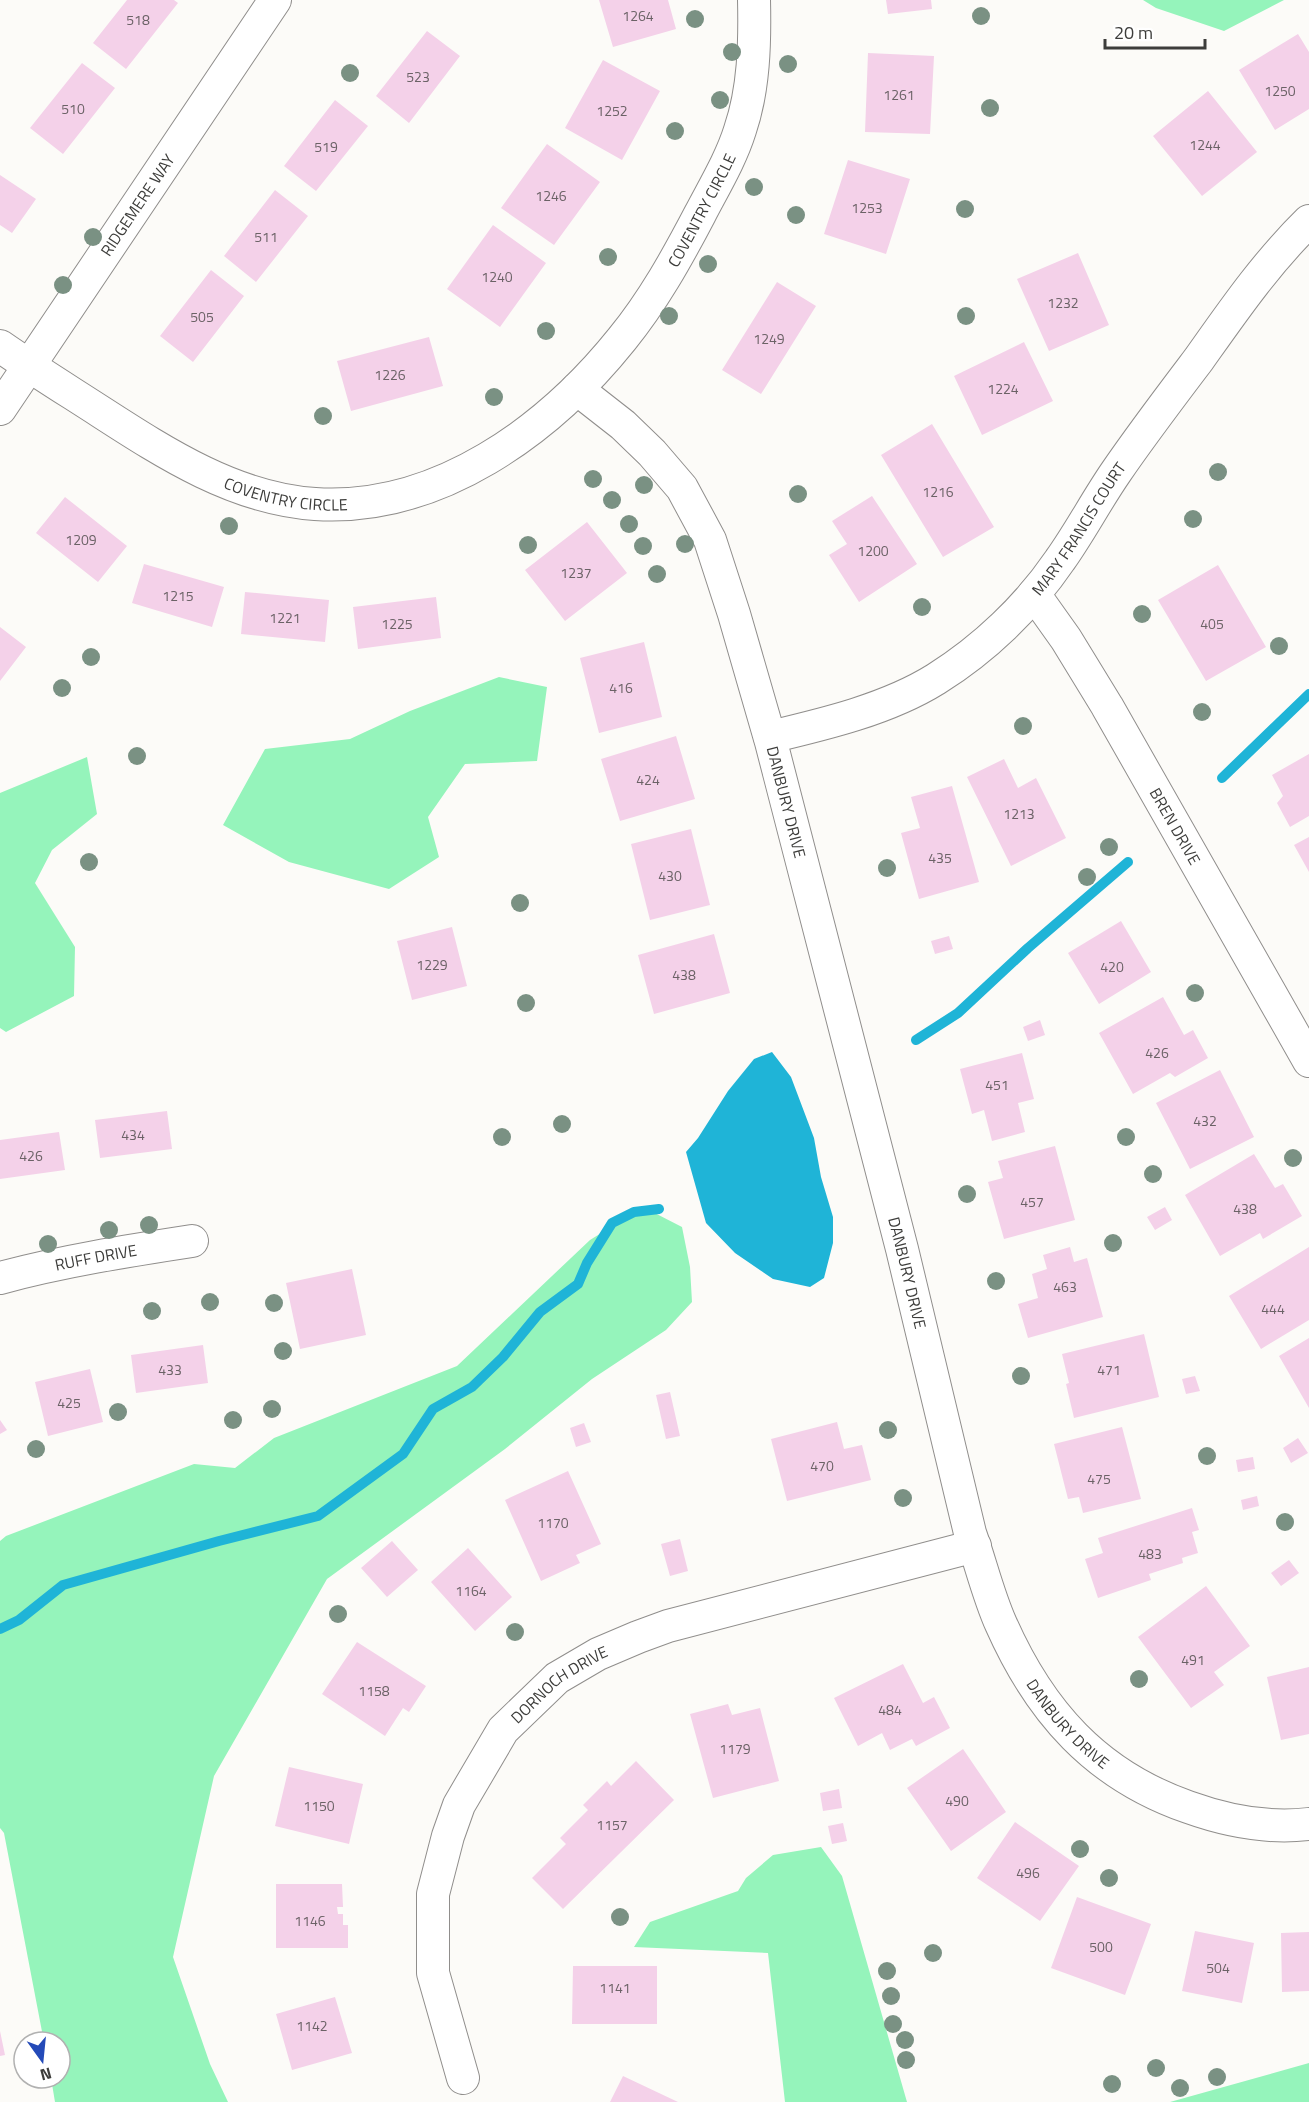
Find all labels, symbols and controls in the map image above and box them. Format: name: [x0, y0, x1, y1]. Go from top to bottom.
house number: 1264: [622, 5, 654, 26]
house number: 518: [126, 9, 150, 30]
scale bar: [1105, 12, 1206, 50]
text: 20 m: [1114, 19, 1153, 46]
house number: 523: [406, 66, 430, 87]
house number: 1250: [1264, 80, 1296, 101]
house number: 1261: [883, 84, 915, 105]
house number: 510: [61, 98, 85, 119]
house number: 1252: [596, 100, 628, 121]
house number: 1244: [1189, 134, 1221, 155]
house number: 519: [314, 136, 338, 157]
street label: RIDGEMERE WAY: [94, 149, 181, 261]
street label: COVENTRY CIRCLE: [661, 149, 742, 271]
house number: 1246: [535, 185, 567, 206]
house number: 1253: [851, 197, 883, 218]
house number: 511: [254, 226, 278, 247]
house number: 1240: [481, 266, 513, 287]
house number: 1232: [1047, 292, 1079, 313]
house number: 505: [190, 306, 214, 327]
house number: 1249: [753, 328, 785, 349]
house number: 1226: [374, 364, 406, 385]
house number: 1224: [987, 378, 1019, 399]
street label: MARY FRANCIS COURT: [1026, 457, 1132, 601]
street label: COVENTRY CIRCLE: [220, 471, 348, 517]
house number: 1216: [922, 481, 954, 502]
house number: 1209: [65, 529, 97, 550]
house number: 1200: [857, 540, 889, 561]
house number: 1237: [560, 562, 592, 583]
house number: 1215: [162, 585, 194, 606]
house number: 1221: [269, 607, 301, 628]
house number: 1225: [381, 613, 413, 634]
house number: 405: [1200, 613, 1224, 634]
house number: 416: [609, 677, 633, 698]
street label: DANBURY DRIVE: [761, 744, 813, 861]
house number: 424: [636, 769, 660, 790]
street label: BREN DRIVE: [1144, 783, 1207, 869]
house number: 1213: [1003, 803, 1035, 824]
house number: 435: [928, 847, 952, 868]
house number: 430: [658, 865, 682, 886]
house number: 1229: [416, 954, 448, 975]
house number: 420: [1100, 956, 1124, 977]
house number: 438: [672, 964, 696, 985]
house number: 426: [1145, 1042, 1169, 1063]
house number: 451: [985, 1074, 1009, 1095]
house number: 432: [1193, 1110, 1217, 1131]
house number: 434: [121, 1124, 145, 1145]
house number: 426: [19, 1145, 43, 1166]
house number: 457: [1020, 1191, 1044, 1212]
house number: 438: [1233, 1198, 1257, 1219]
street label: DANBURY DRIVE: [882, 1214, 933, 1331]
street label: RUFF DRIVE: [53, 1238, 139, 1277]
house number: 463: [1053, 1276, 1077, 1297]
house number: 444: [1261, 1298, 1285, 1319]
house number: 433: [158, 1359, 182, 1380]
house number: 471: [1097, 1359, 1121, 1380]
house number: 425: [57, 1392, 81, 1413]
house number: 470: [810, 1455, 834, 1476]
house number: 475: [1087, 1468, 1111, 1489]
house number: 1170: [537, 1512, 569, 1533]
house number: 483: [1138, 1543, 1162, 1564]
house number: 1164: [455, 1580, 487, 1601]
street label: DORNOCH DRIVE: [505, 1639, 611, 1729]
house number: 491: [1181, 1649, 1205, 1670]
street label: DANBURY DRIVE: [1021, 1674, 1115, 1775]
house number: 1158: [358, 1680, 390, 1701]
house number: 484: [878, 1699, 902, 1720]
house number: 1179: [719, 1738, 751, 1759]
house number: 490: [945, 1790, 969, 1811]
house number: 1150: [303, 1795, 335, 1816]
house number: 1157: [596, 1814, 628, 1835]
house number: 496: [1016, 1862, 1040, 1883]
house number: 1146: [294, 1910, 326, 1931]
house number: 500: [1089, 1936, 1113, 1957]
house number: 504: [1206, 1957, 1230, 1978]
house number: 1141: [599, 1977, 631, 1998]
house number: 1142: [296, 2015, 328, 2036]
north arrow: [12, 2030, 72, 2090]
text: N: [37, 2061, 54, 2088]

